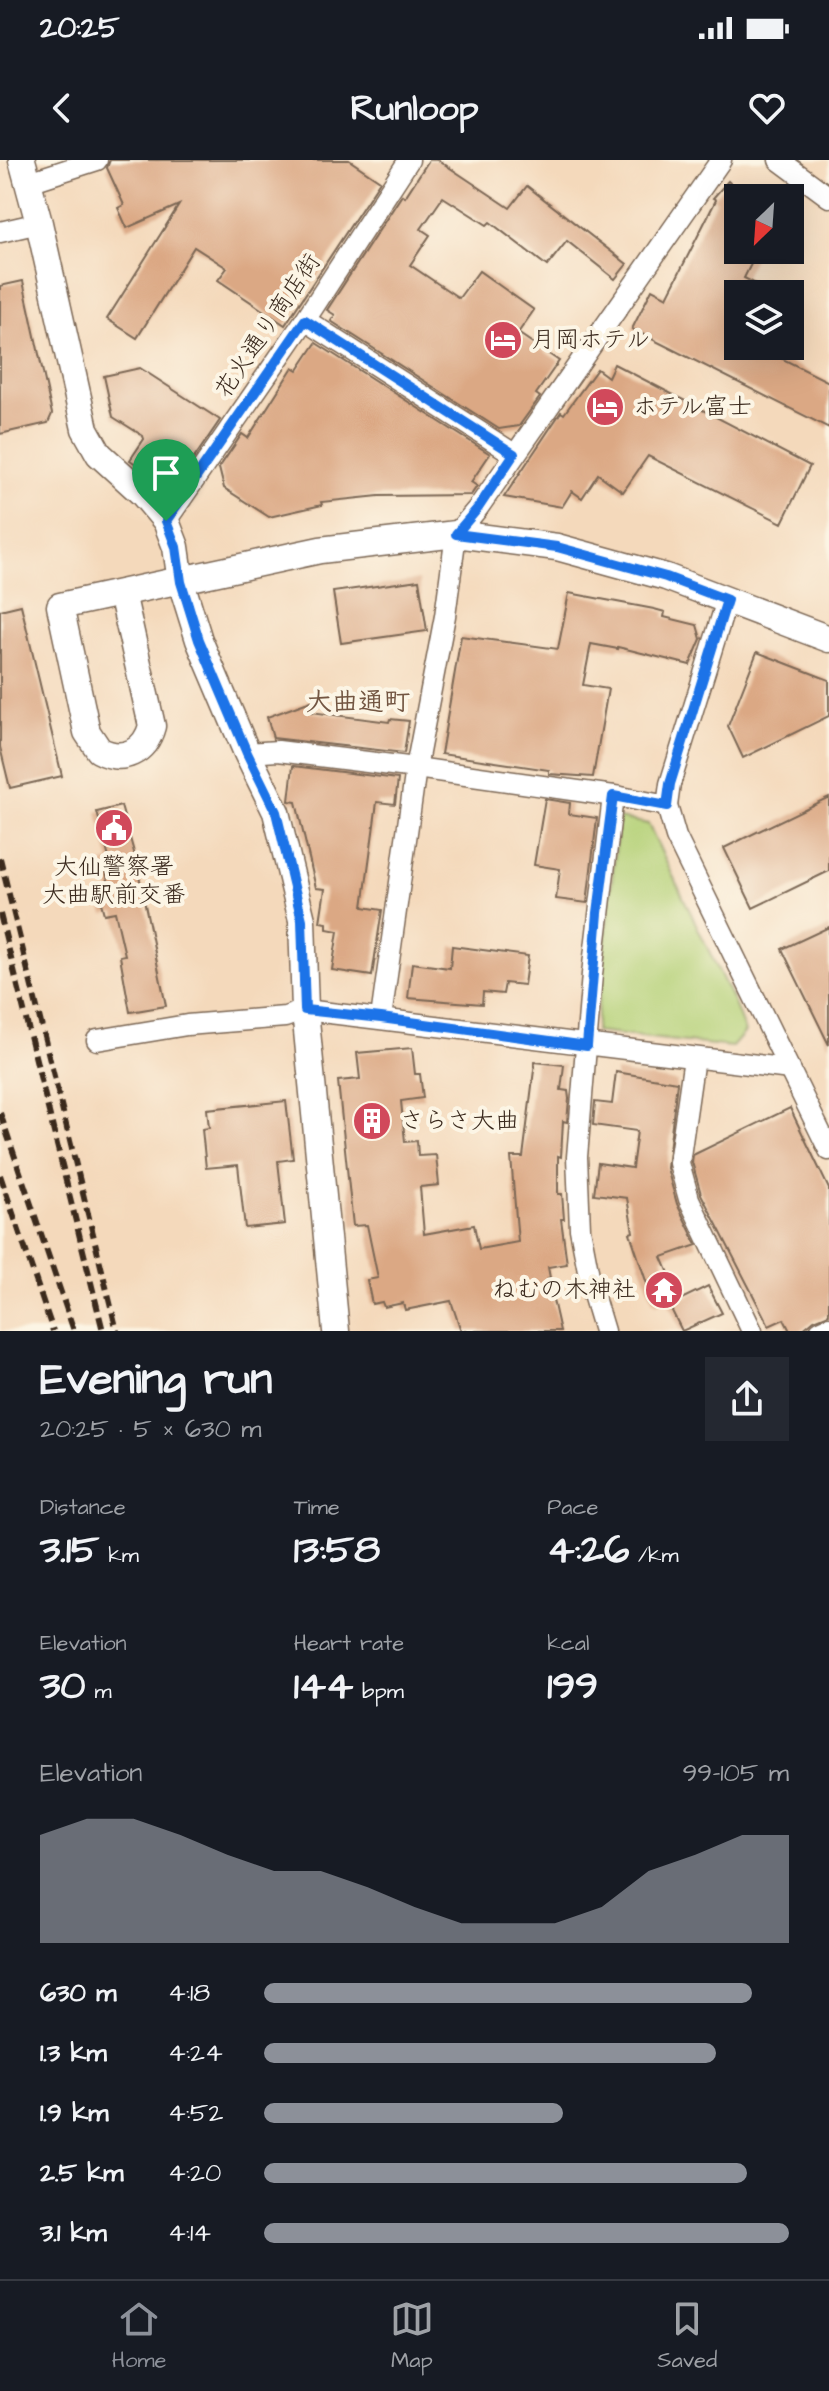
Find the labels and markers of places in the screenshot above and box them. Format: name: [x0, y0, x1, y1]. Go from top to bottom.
hotel icon: 月岡ホテル: [482, 319, 524, 361]
place label: 月岡ホテル: [531, 323, 650, 357]
hotel icon: ホテル富士: [584, 386, 626, 428]
place label: ホテル富士: [633, 390, 752, 424]
pin: [132, 439, 200, 521]
public building icon: 大仙警察署 大曲駅前交番: [93, 807, 135, 849]
place label: 大仙警察署 大曲駅前交番: [42, 850, 186, 912]
building icon: さらさ大曲: [351, 1100, 393, 1142]
place label: さらさ大曲: [400, 1104, 519, 1138]
temple icon: ねむの木神社: [643, 1269, 685, 1311]
place label: ねむの木神社: [492, 1273, 636, 1307]

